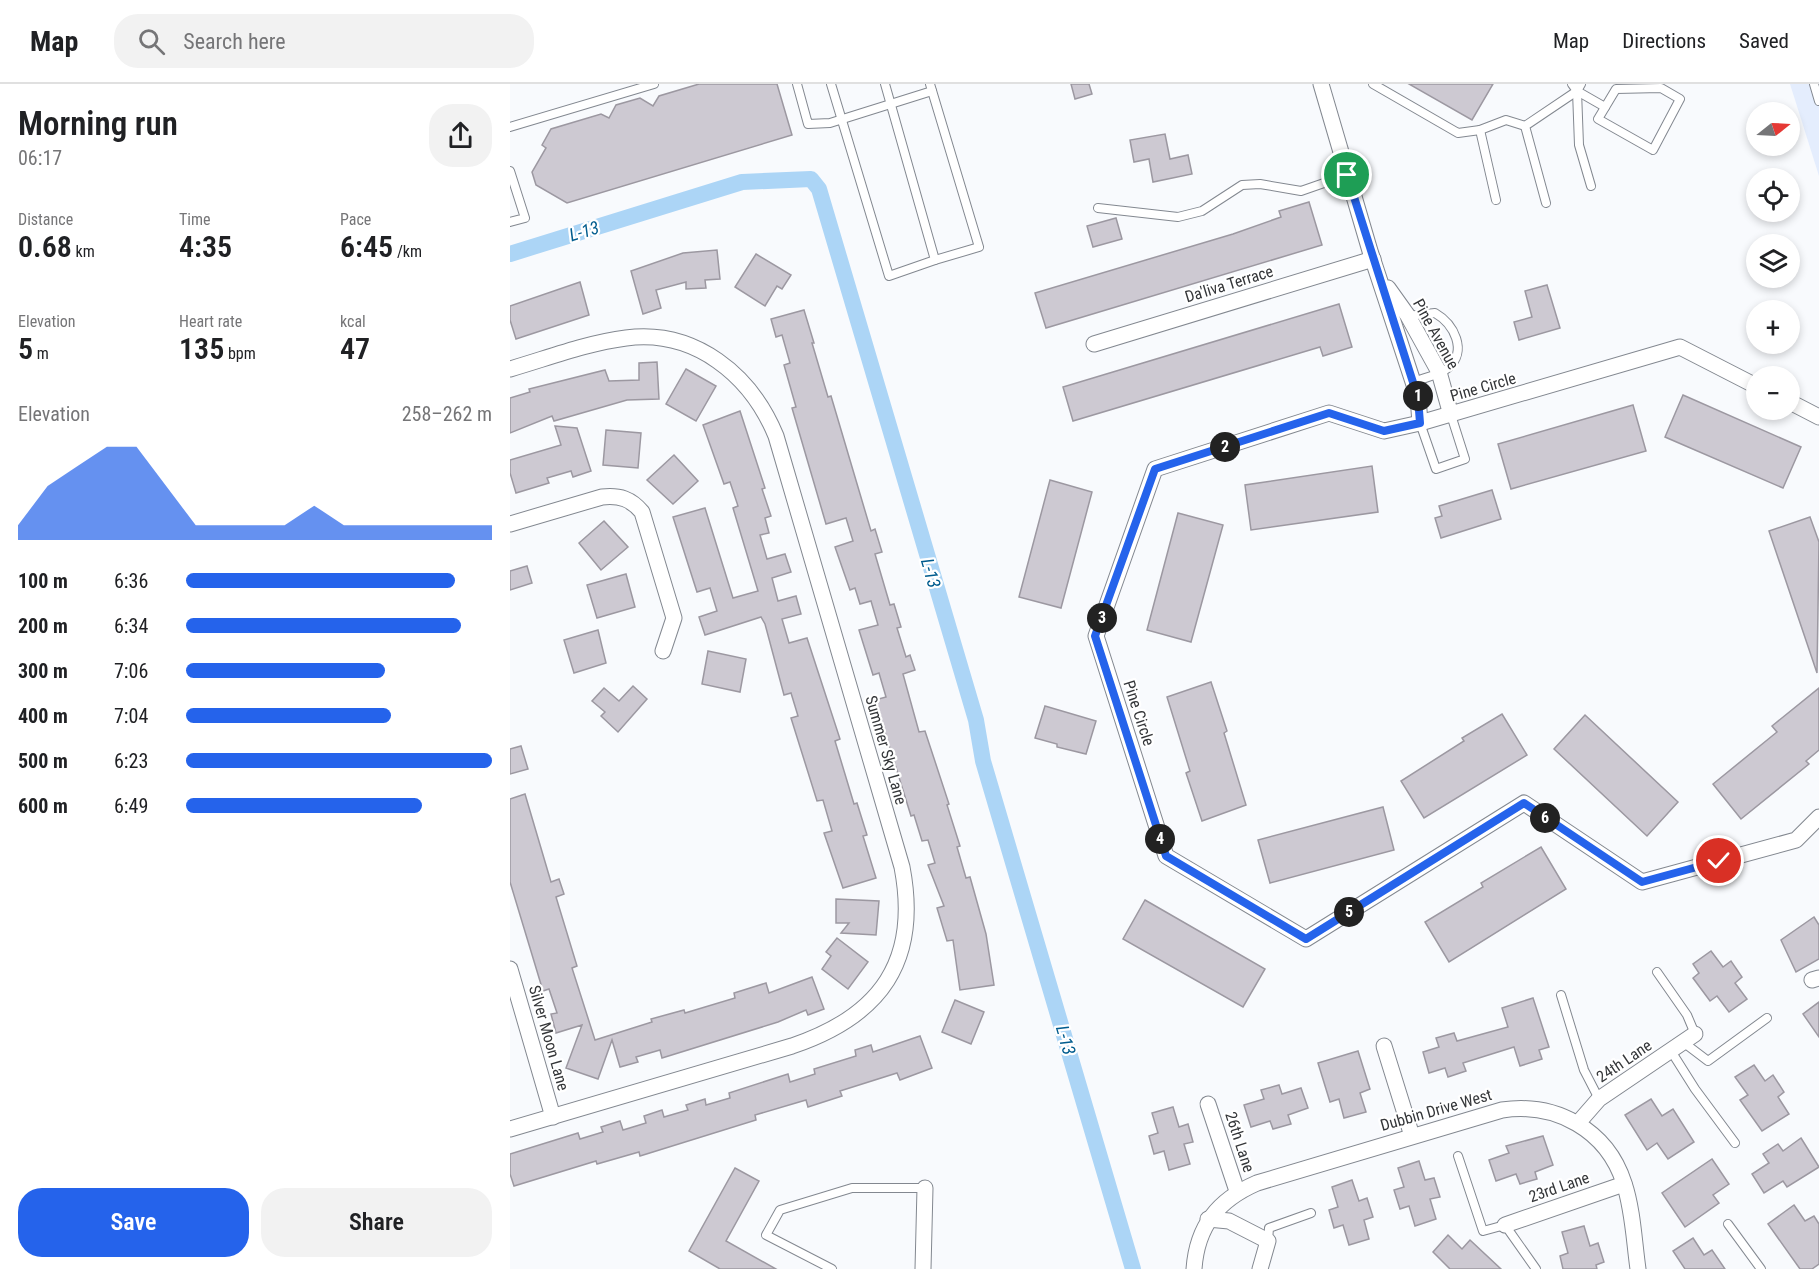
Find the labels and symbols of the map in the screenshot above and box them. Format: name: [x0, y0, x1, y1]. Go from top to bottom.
north arrow: [1746, 102, 1800, 156]
pin: [1321, 149, 1372, 200]
water label: L-13: [567, 216, 602, 245]
street label: Da'liva Terrace: [1183, 262, 1275, 306]
street label: Pine Avenue: [1409, 295, 1463, 373]
street label: Pine Circle: [1448, 369, 1518, 405]
pin: 1: [1403, 381, 1433, 411]
pin: 2: [1210, 432, 1240, 462]
water label: L-13: [917, 556, 945, 591]
pin: 3: [1087, 603, 1117, 633]
street label: Pine Circle: [1120, 678, 1158, 748]
street label: Summer Sky Lane: [861, 693, 911, 807]
pin: 6: [1530, 803, 1560, 833]
pin: 4: [1145, 824, 1175, 854]
pin: [1693, 835, 1744, 886]
pin: 5: [1334, 897, 1364, 927]
street label: Silver Moon Lane: [525, 983, 573, 1093]
water label: L-13: [1052, 1023, 1080, 1058]
street label: 24th Lane: [1593, 1036, 1655, 1086]
street label: Dubbin Drive West: [1378, 1085, 1494, 1135]
street label: 26th Lane: [1221, 1109, 1259, 1175]
street label: 23rd Lane: [1526, 1168, 1592, 1206]

